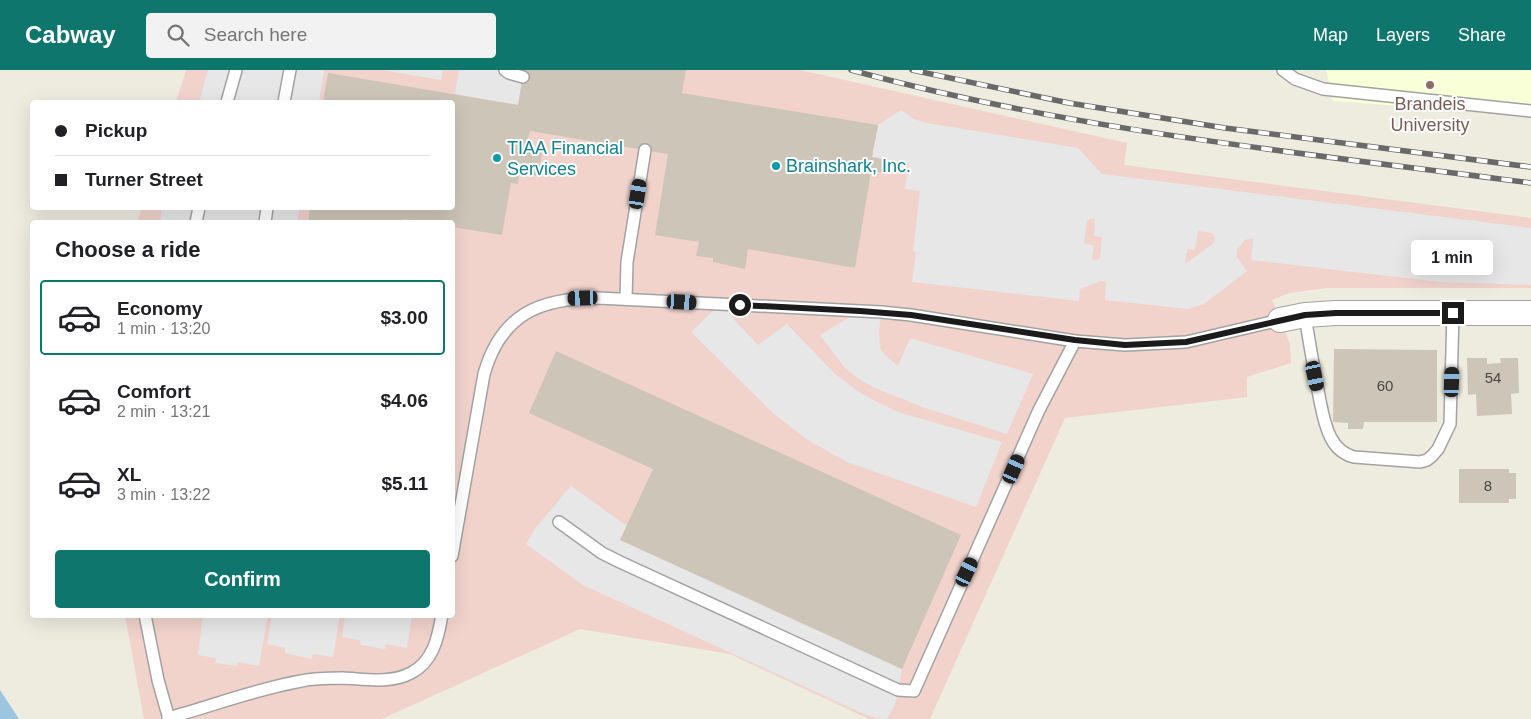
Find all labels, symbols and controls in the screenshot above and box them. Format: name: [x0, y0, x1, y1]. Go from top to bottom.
search box: [146, 13, 496, 58]
text: Cabway: [25, 21, 116, 48]
icon: search: [164, 21, 192, 49]
text: Search here: [204, 24, 307, 45]
text: Map: [1313, 25, 1348, 45]
text: Layers: [1376, 25, 1430, 45]
text: Share: [1458, 25, 1506, 45]
marker: Brandeis University: [1424, 79, 1436, 91]
place label: Brandeis University: [1390, 94, 1470, 135]
text: Pickup: [85, 120, 147, 141]
place label: TIAA Financial Services: [507, 138, 623, 179]
marker: TIAA Financial Services: [491, 152, 503, 164]
place label: Brainshark, Inc.: [786, 156, 911, 176]
marker: Brainshark, Inc.: [770, 160, 782, 172]
text: Turner Street: [85, 169, 203, 190]
car: [628, 178, 647, 210]
text: Choose a ride: [55, 237, 200, 262]
callout: 1 min: [1412, 240, 1494, 276]
text: 1 min: [1431, 249, 1473, 266]
car: [567, 290, 598, 306]
car: [666, 294, 697, 310]
route start: [729, 294, 751, 316]
icon: car: [57, 295, 102, 340]
text: Economy: [117, 298, 203, 319]
route end: [1442, 302, 1464, 324]
text: $3.00: [380, 307, 428, 328]
text: 1 min · 13:20: [117, 320, 210, 337]
car: [1304, 360, 1325, 392]
car: [1443, 367, 1460, 397]
house number: 54: [1485, 369, 1501, 386]
house number: 60: [1377, 377, 1393, 394]
icon: car: [57, 378, 102, 423]
text: Comfort: [117, 381, 191, 402]
text: $4.06: [380, 390, 428, 411]
text: 2 min · 13:21: [117, 403, 210, 420]
car: [1001, 452, 1026, 486]
icon: car: [57, 461, 102, 506]
text: XL: [117, 464, 141, 485]
text: $5.11: [382, 473, 428, 494]
house number: 8: [1484, 477, 1492, 494]
text: 3 min · 13:22: [117, 486, 210, 503]
button: Confirm: [55, 550, 430, 608]
car: [953, 555, 980, 589]

